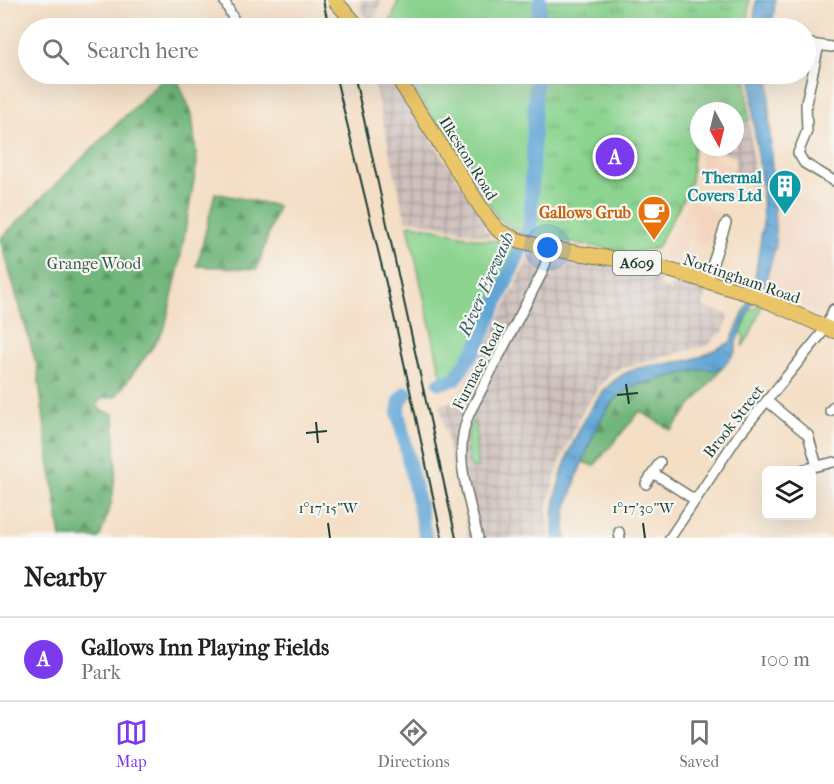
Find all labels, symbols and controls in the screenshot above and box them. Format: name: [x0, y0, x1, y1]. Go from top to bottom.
search box: [18, 18, 816, 84]
icon: search: [39, 35, 72, 68]
text: Search here: [87, 38, 199, 64]
north arrow: [690, 102, 744, 156]
street label: Ilkeston Road: [435, 113, 502, 204]
pin: A: [596, 134, 634, 180]
place label: Thermal Covers Ltd: [688, 168, 763, 205]
building icon: Thermal Covers Ltd: [767, 168, 803, 215]
cafe icon: Gallows Grub: [636, 194, 672, 241]
place label: Gallows Grub: [539, 203, 632, 222]
water label: River Erewash: [454, 229, 519, 340]
your location: [533, 233, 562, 262]
street label: Nottingham Road: [681, 250, 803, 308]
road number: A609: [613, 251, 661, 275]
park label: Grange Wood: [47, 254, 141, 273]
street label: Furnace Road: [448, 319, 509, 413]
street label: Brook Street: [699, 381, 768, 461]
map controls: [762, 466, 816, 520]
button: layers: [762, 466, 816, 520]
text: 1°17'15"W: [299, 499, 359, 517]
text: 1°17'30"W: [612, 499, 675, 517]
text: Nearby: [24, 562, 106, 593]
text: Gallows Inn Playing Fields: [81, 635, 329, 661]
text: A: [37, 648, 50, 671]
text: 100 m: [760, 648, 810, 671]
text: Park: [81, 661, 121, 684]
tab: Map: [115, 716, 148, 771]
tab: Directions: [378, 716, 450, 771]
tab: Saved: [679, 716, 719, 771]

